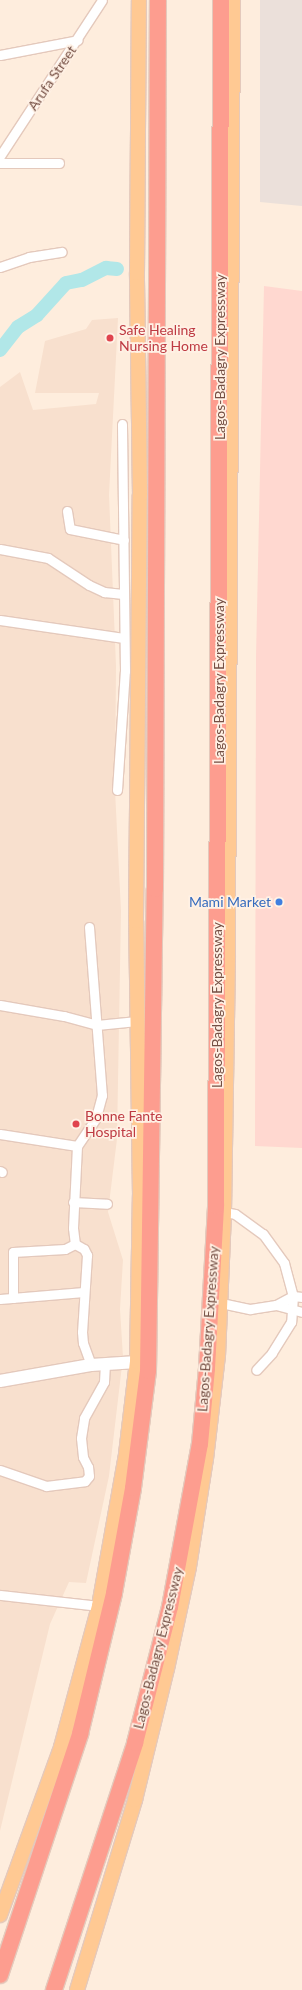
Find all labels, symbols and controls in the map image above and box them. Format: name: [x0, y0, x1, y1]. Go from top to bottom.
street label: Arufa Street: [24, 42, 80, 114]
street label: Lagos-Badagry Expressway: [212, 274, 228, 440]
place label: Safe Healing Nursing Home: [119, 322, 208, 354]
marker: Safe Healing Nursing Home: [104, 332, 116, 344]
street label: Lagos-Badagry Expressway: [211, 598, 227, 764]
place label: Mami Market: [189, 894, 271, 910]
marker: Mami Market: [274, 897, 284, 907]
street label: Lagos-Badagry Expressway: [209, 922, 225, 1088]
place label: Bonne Fante Hospital: [85, 1108, 162, 1140]
marker: Bonne Fante Hospital: [70, 1118, 82, 1130]
street label: Lagos-Badagry Expressway: [194, 1245, 222, 1413]
street label: Lagos-Badagry Expressway: [130, 1565, 186, 1731]

